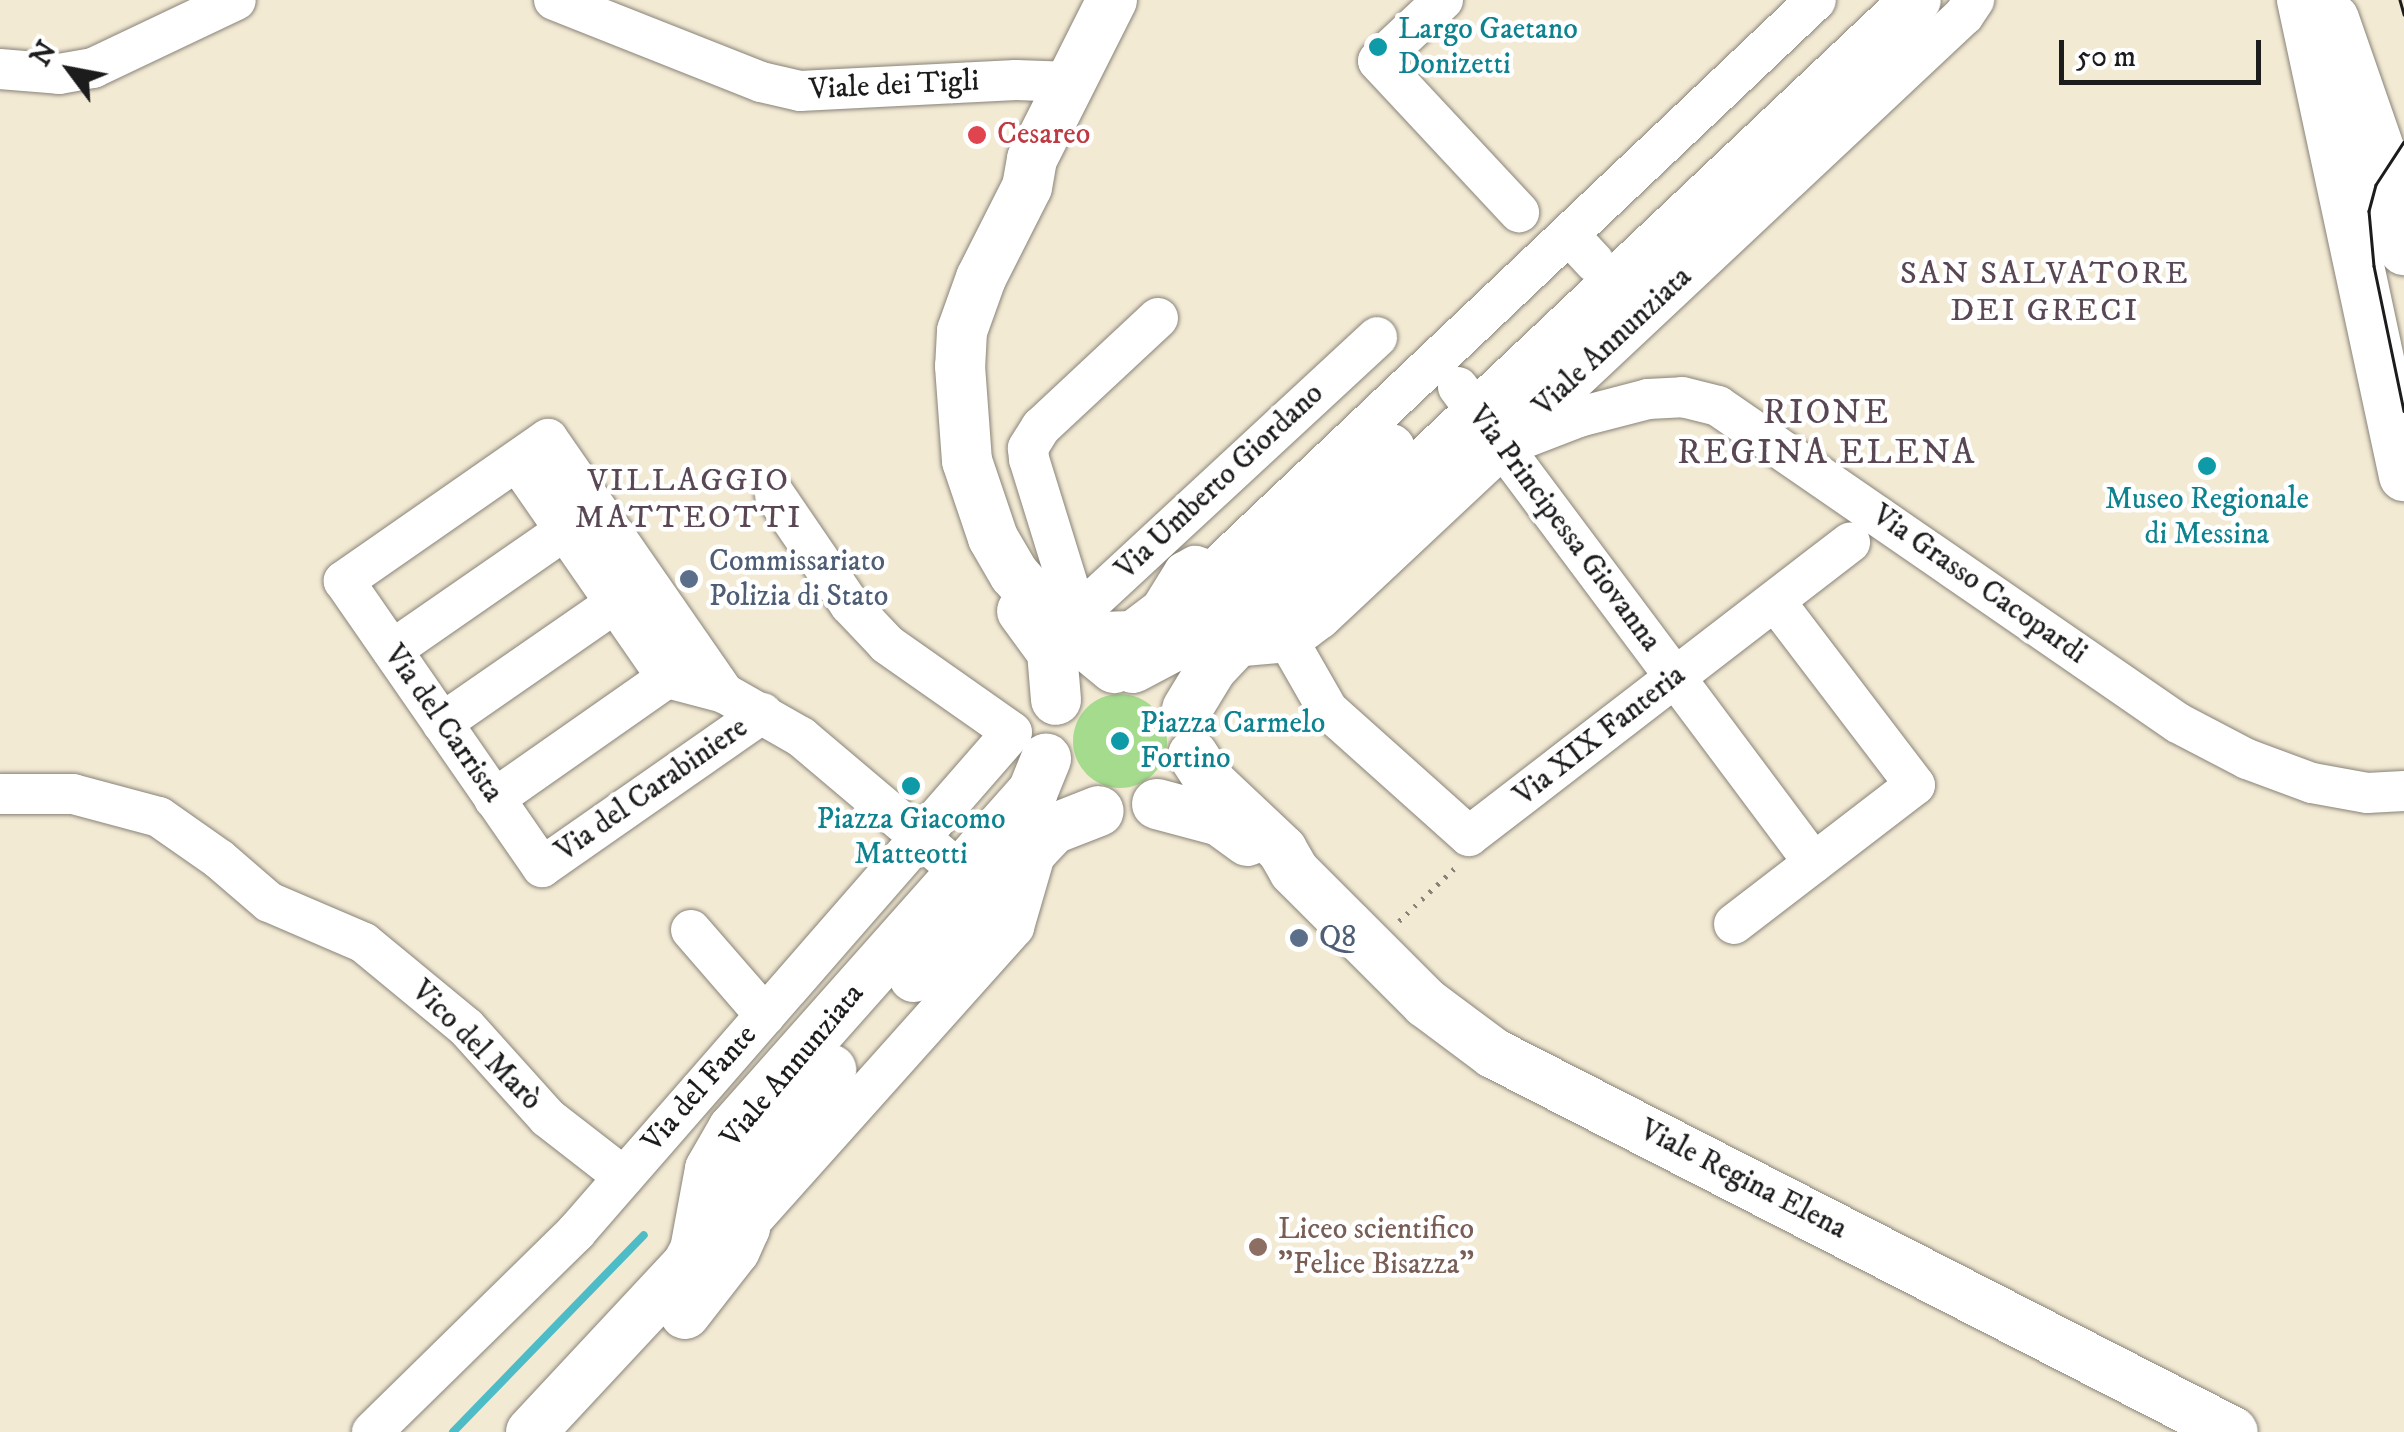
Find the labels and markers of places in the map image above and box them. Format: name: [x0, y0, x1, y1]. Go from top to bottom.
place label: Largo Gaetano Donizetti: [1398, 12, 1578, 82]
marker: Largo Gaetano Donizetti: [1367, 36, 1389, 58]
place label: Cesareo: [997, 117, 1090, 153]
marker: Cesareo: [966, 124, 988, 146]
marker: Museo Regionale di Messina: [2196, 455, 2218, 477]
place label: Museo Regionale di Messina: [2105, 482, 2309, 552]
place label: Commissariato Polizia di Stato: [709, 544, 888, 614]
marker: Commissariato Polizia di Stato: [678, 568, 700, 590]
place label: Piazza Carmelo Fortino: [1140, 706, 1325, 776]
marker: Piazza Carmelo Fortino: [1109, 730, 1131, 752]
marker: Piazza Giacomo Matteotti: [900, 775, 922, 797]
place label: Piazza Giacomo Matteotti: [816, 802, 1006, 872]
place label: Q8: [1319, 920, 1356, 956]
marker: Q8: [1288, 927, 1310, 949]
place label: Liceo scientifico "Felice Bisazza": [1278, 1212, 1474, 1282]
marker: Liceo scientifico "Felice Bisazza": [1247, 1236, 1269, 1258]

